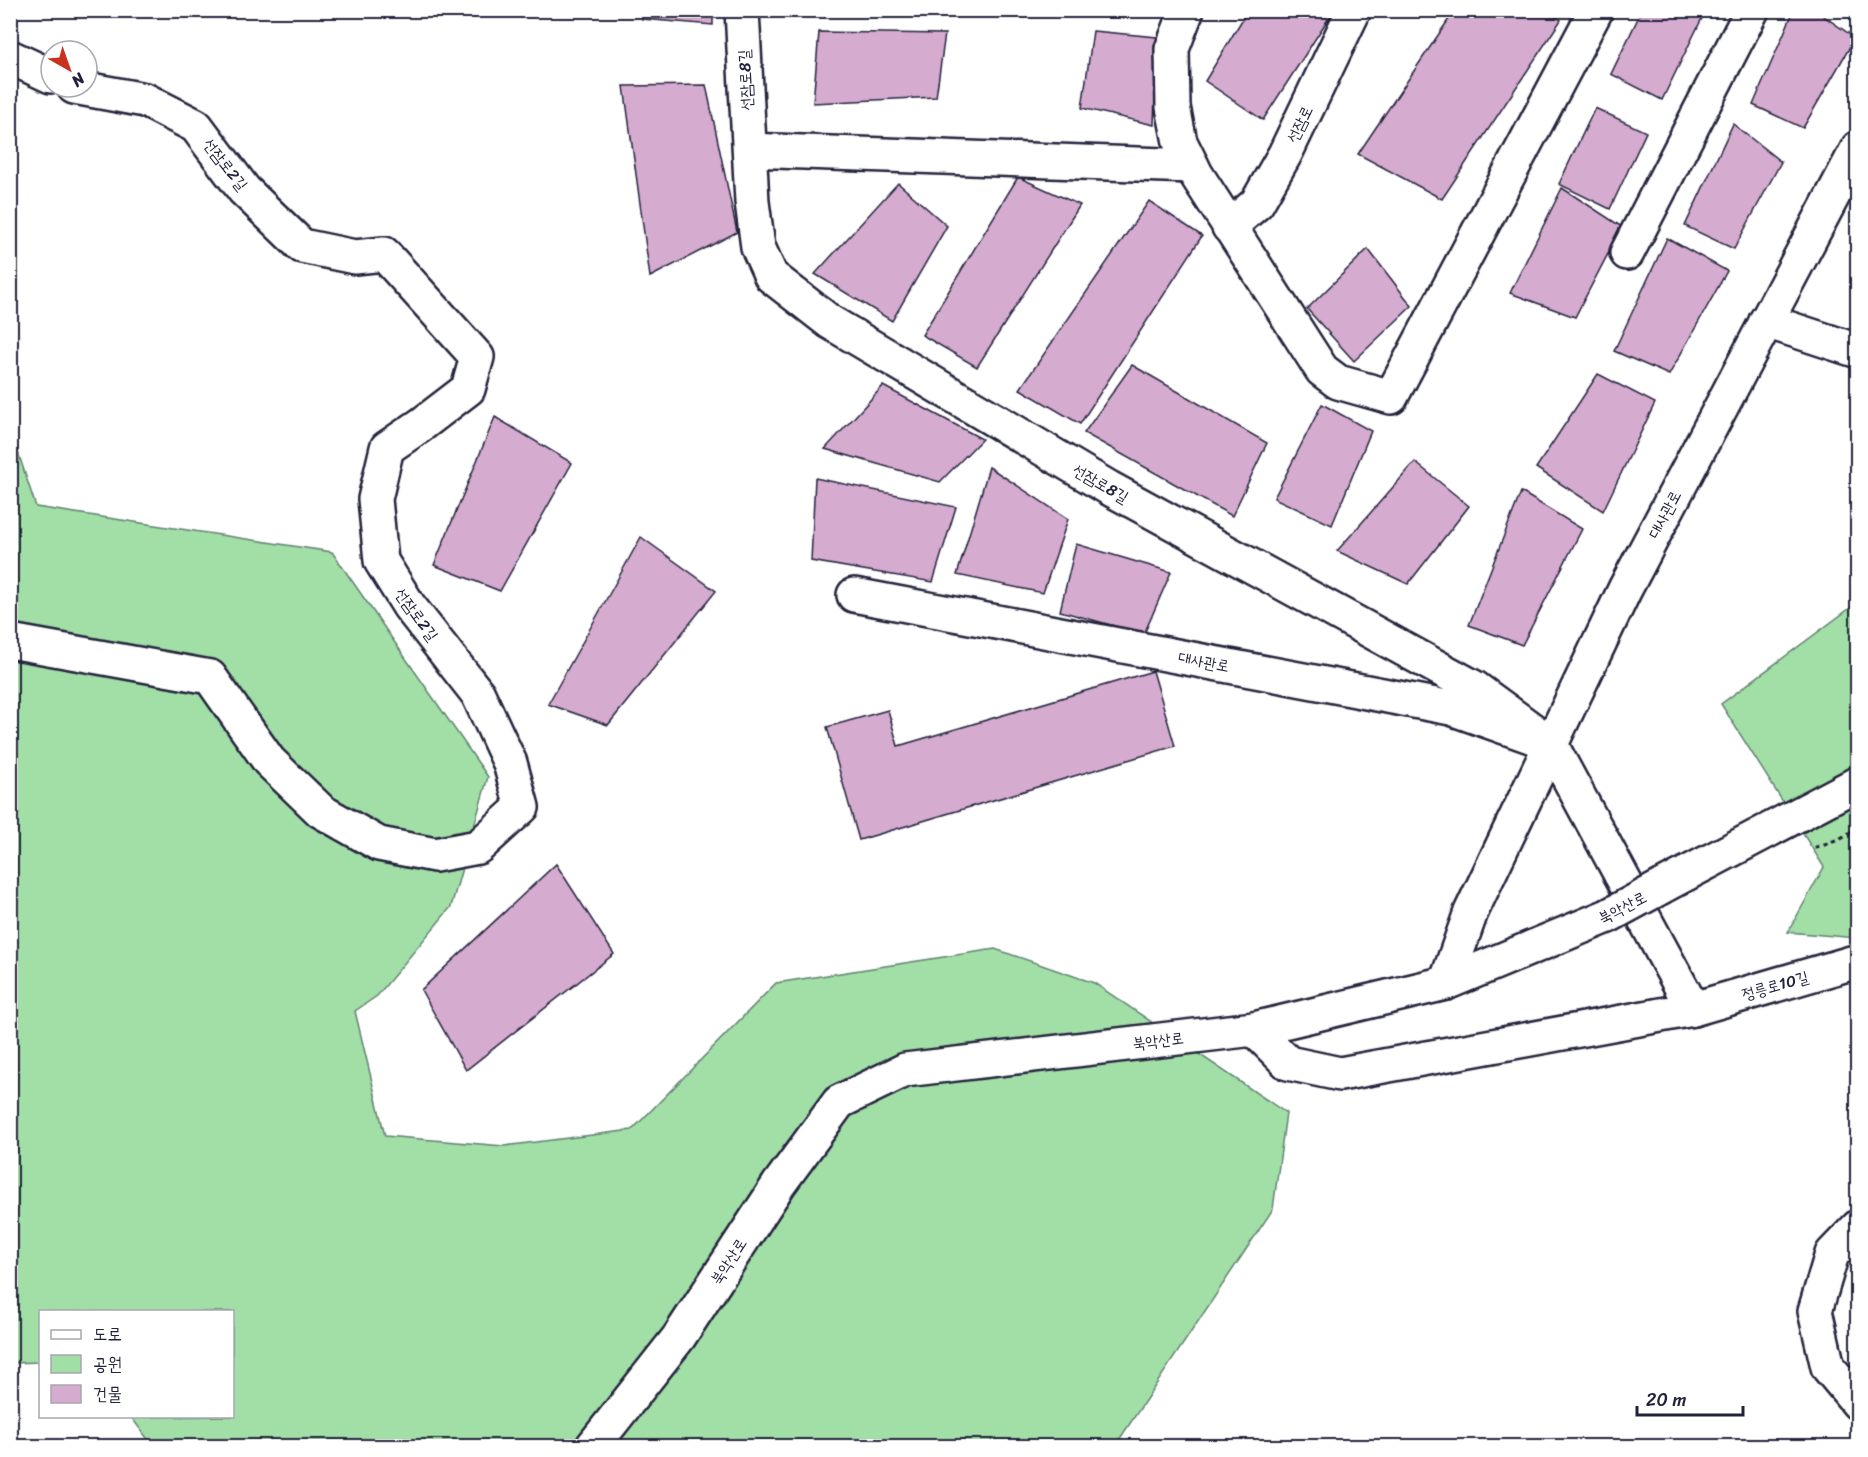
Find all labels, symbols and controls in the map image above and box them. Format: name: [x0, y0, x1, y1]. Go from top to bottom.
north arrow: [39, 39, 99, 99]
street label: 선잠로8길: [729, 49, 762, 111]
text: N: [64, 65, 93, 95]
street label: 선잠로: [1278, 101, 1321, 148]
street label: 선잠로2길: [195, 131, 256, 197]
street label: 선잠로8길: [1067, 456, 1135, 511]
street label: 대사관로: [1640, 485, 1689, 544]
street label: 선잠로2길: [387, 581, 446, 647]
street label: 대사관로: [1176, 642, 1232, 681]
street label: 북악산로: [1593, 883, 1652, 932]
street label: 정릉로10길: [1738, 962, 1812, 1009]
street label: 북악산로: [1131, 1023, 1185, 1058]
street label: 북악산로: [702, 1232, 755, 1291]
legend: [39, 1310, 234, 1418]
text: 도로: [93, 1318, 122, 1350]
text: 공원: [93, 1348, 122, 1380]
text: 건물: [93, 1378, 122, 1410]
scale bar: [1637, 1379, 1744, 1417]
text: 20 m: [1646, 1384, 1686, 1416]

